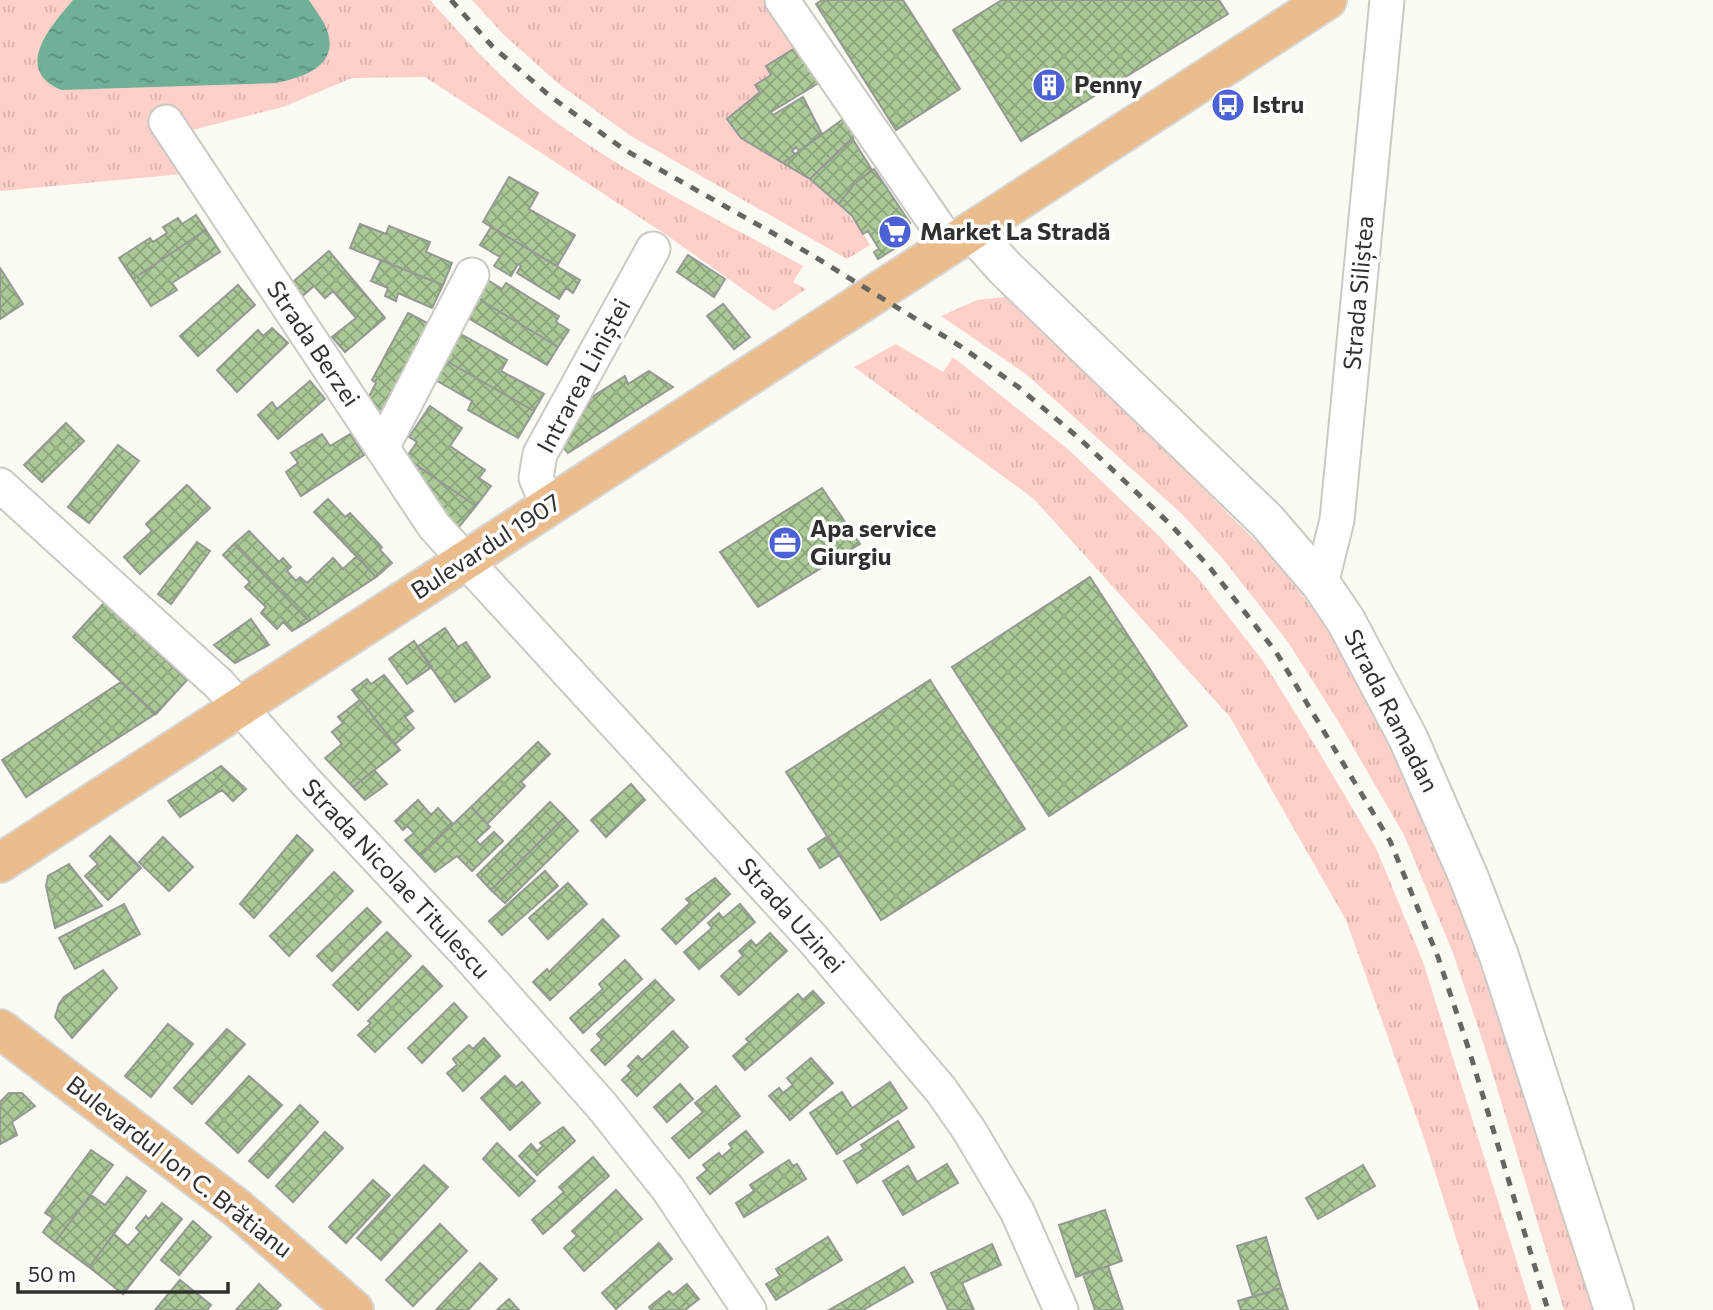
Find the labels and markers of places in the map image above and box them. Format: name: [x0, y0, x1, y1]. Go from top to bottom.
building icon: Penny: [1030, 66, 1068, 104]
place label: Penny: [1074, 69, 1143, 98]
bus stop icon: Istru: [1209, 86, 1247, 124]
place label: Istru: [1252, 89, 1304, 118]
supermarket icon: Market La Stradă: [876, 213, 914, 251]
place label: Market La Stradă: [920, 216, 1110, 245]
place label: Apa service Giurgiu: [810, 513, 936, 570]
office icon: Apa service Giurgiu: [766, 524, 804, 562]

